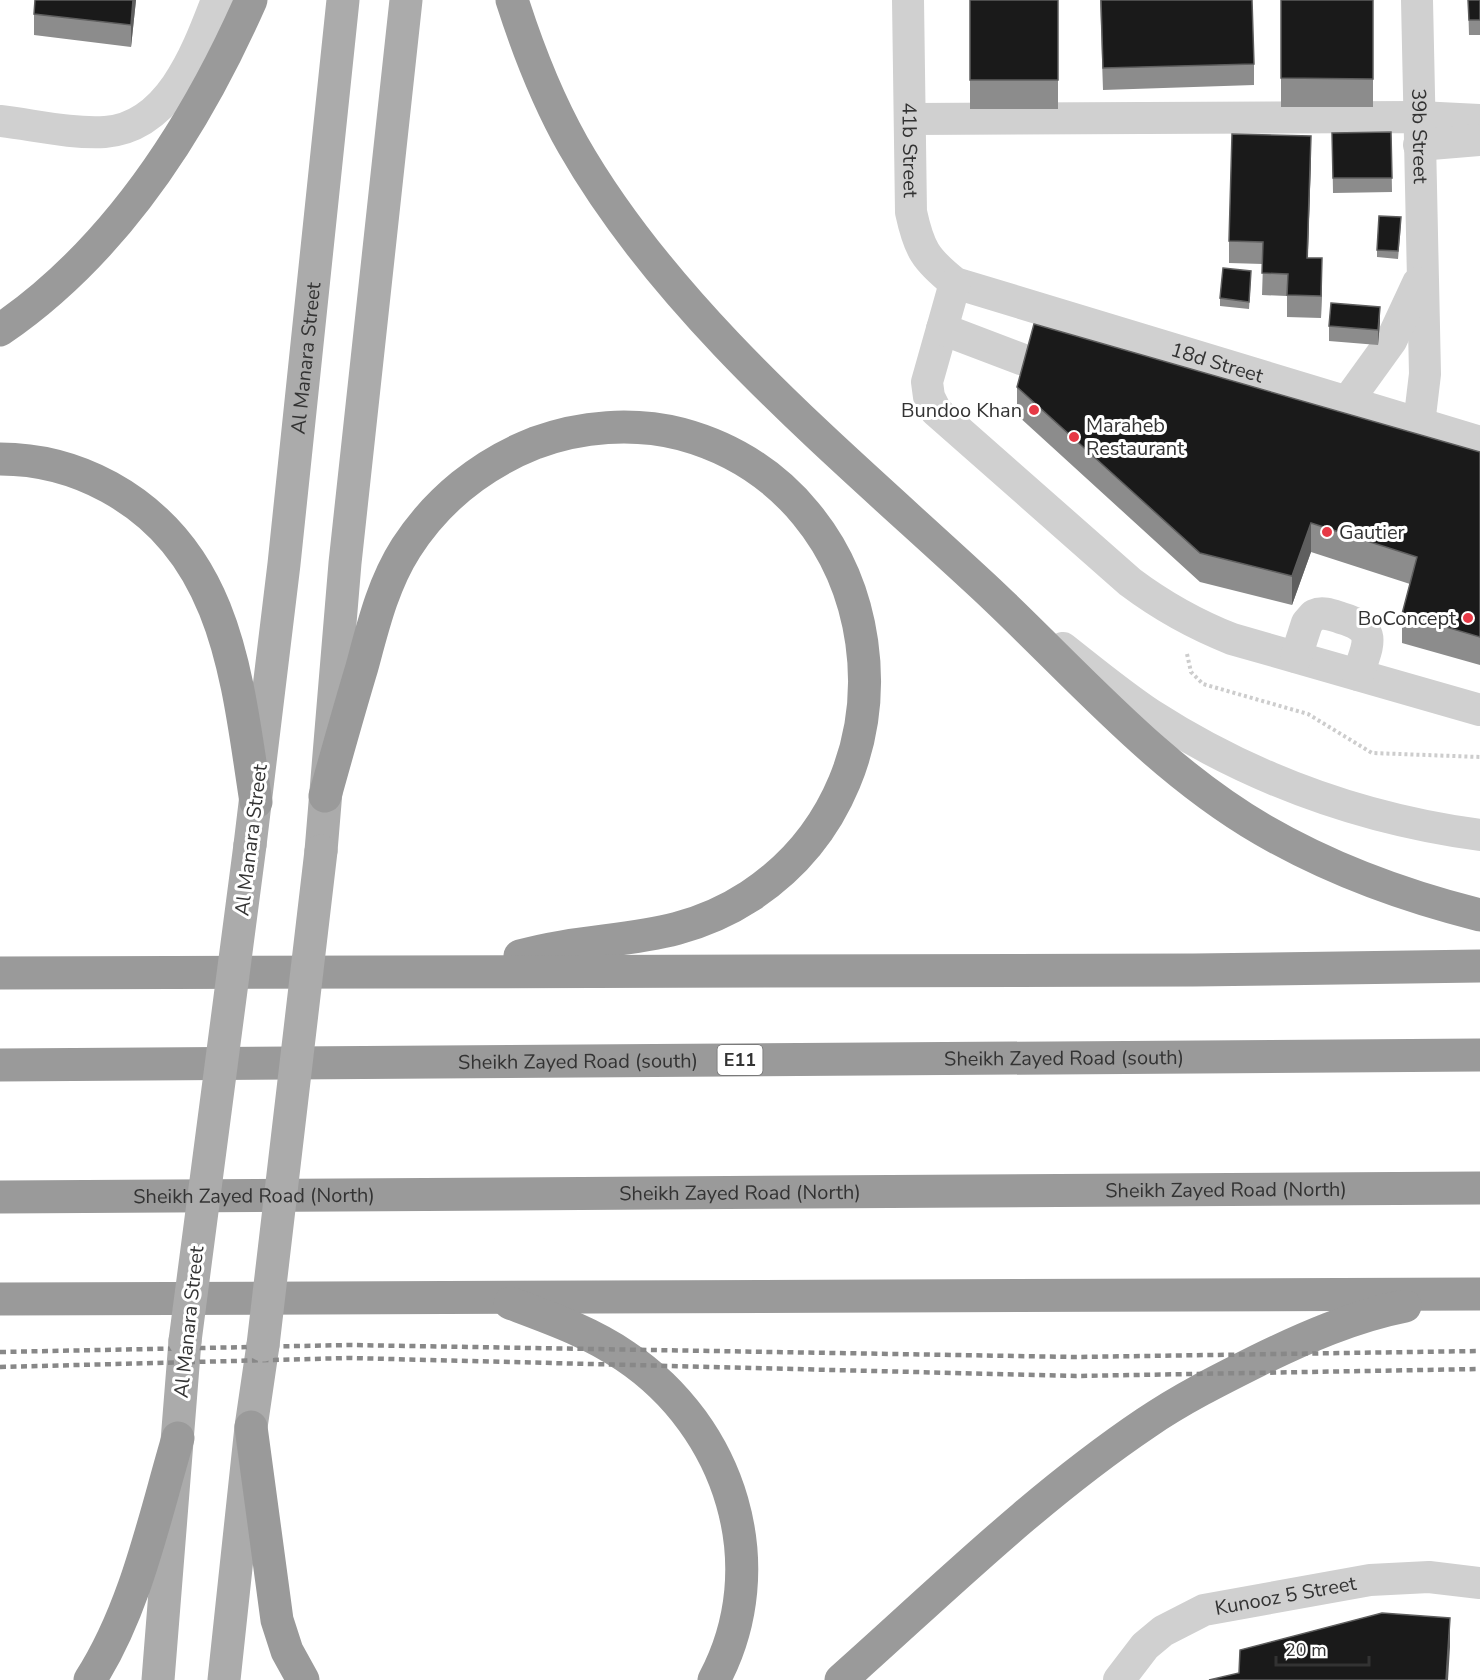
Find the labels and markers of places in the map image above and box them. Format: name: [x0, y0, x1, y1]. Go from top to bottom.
place label: Bundoo Khan: [901, 397, 1022, 424]
marker: Bundoo Khan: [1027, 403, 1041, 417]
place label: Maraheb Restaurant: [1086, 412, 1185, 462]
marker: Maraheb Restaurant: [1067, 430, 1081, 444]
place label: Gautier: [1339, 519, 1405, 546]
marker: Gautier: [1320, 525, 1334, 539]
place label: BoConcept: [1358, 605, 1457, 632]
marker: BoConcept: [1461, 611, 1475, 625]

